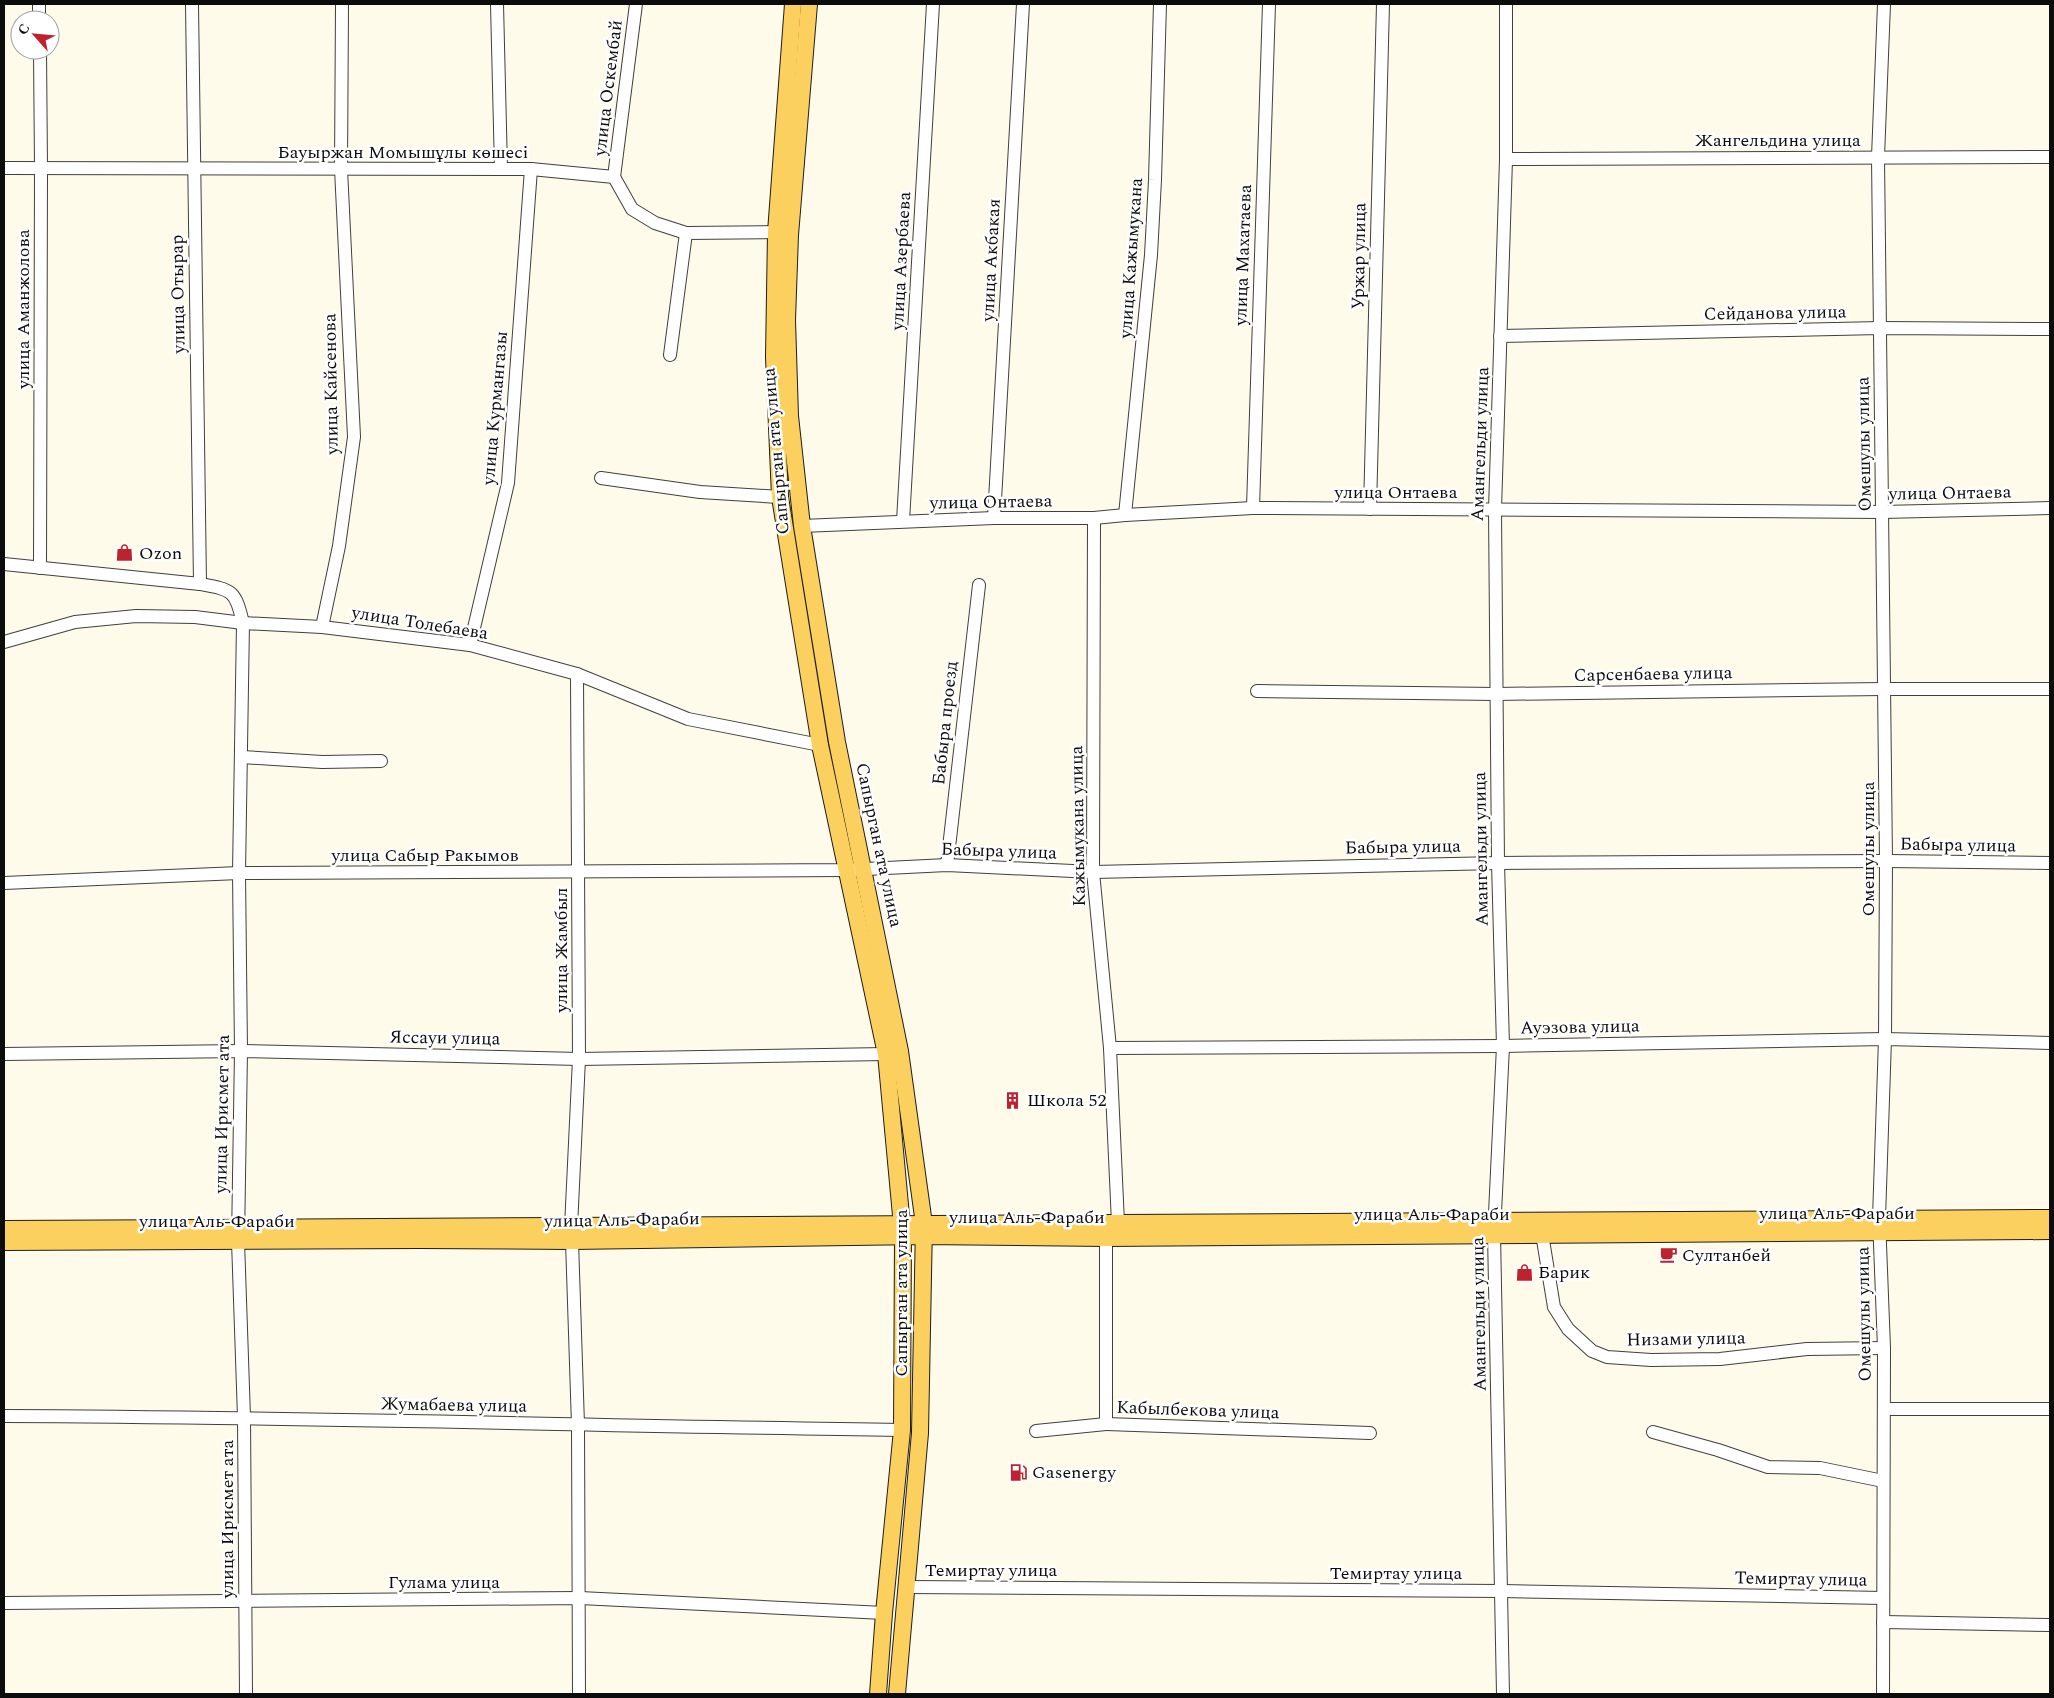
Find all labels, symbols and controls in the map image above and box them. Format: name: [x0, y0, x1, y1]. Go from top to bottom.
north arrow: [10, 10, 60, 60]
street label: улица Оскембай: [586, 19, 630, 158]
text: С: [12, 20, 35, 39]
street label: Жангельдина улица: [1695, 127, 1861, 154]
street label: Бауыржан Момышұлы көшесі: [278, 139, 528, 166]
street label: улица Кажымукана: [1112, 177, 1150, 340]
street label: улица Махатаева: [1227, 184, 1259, 327]
street label: улица Азербаева: [884, 191, 918, 332]
street label: улица Акбакая: [974, 198, 1008, 323]
street label: Уржар улица: [1345, 202, 1373, 310]
street label: улица Аманжолова: [10, 229, 37, 390]
street label: улица Отырар: [163, 234, 193, 355]
street label: Сейданова улица: [1703, 298, 1847, 328]
street label: улица Кайсенова: [316, 313, 346, 456]
street label: улица Курмангазы: [475, 330, 515, 487]
street label: Сапырган ата улица: [755, 366, 797, 536]
street label: Амангельди улица: [1464, 366, 1496, 522]
street label: Омешулы улица: [1849, 376, 1879, 512]
street label: улица Онтаева: [1887, 478, 2012, 508]
street label: улица Онтаева: [1334, 479, 1458, 506]
street label: улица Онтаева: [928, 487, 1053, 517]
place label: Ozon: [139, 540, 182, 567]
shop icon: Ozon: [115, 543, 135, 563]
street label: улица Толебаева: [349, 599, 490, 647]
street label: Сарсенбаева улица: [1573, 659, 1733, 689]
street label: Бабыра проезд: [925, 660, 965, 786]
street label: Кажымукана улица: [1063, 745, 1093, 907]
street label: Сапырган ата улица: [848, 760, 910, 930]
street label: Амангельди улица: [1466, 771, 1496, 927]
street label: Омешулы улица: [1855, 781, 1882, 916]
street label: Бабыра улица: [1900, 830, 2016, 860]
street label: Бабыра улица: [1345, 832, 1461, 862]
street label: Бабыра улица: [941, 835, 1058, 867]
street label: улица Сабыр Ракымов: [330, 842, 519, 869]
street label: улица Жамбыл: [548, 888, 575, 1013]
street label: Ауэзова улица: [1520, 1012, 1640, 1042]
street label: Яссауи улица: [389, 1024, 501, 1052]
street label: улица Ирисмет ата: [207, 1034, 237, 1195]
place label: Школа 52: [1027, 1087, 1106, 1114]
building icon: Школа 52: [1003, 1090, 1023, 1110]
street label: улица Аль-Фараби: [1758, 1200, 1915, 1227]
street label: улица Аль-Фараби: [1353, 1201, 1510, 1228]
street label: улица Аль-Фараби: [948, 1204, 1105, 1231]
street label: улица Аль-Фараби: [543, 1205, 700, 1235]
street label: улица Аль-Фараби: [138, 1208, 295, 1235]
street label: Сапырган ата улица: [888, 1209, 915, 1377]
street label: Амангельди улица: [1464, 1236, 1494, 1392]
place label: Султанбей: [1682, 1242, 1771, 1269]
cafe icon: Султанбей: [1658, 1245, 1678, 1265]
street label: Омешулы улица: [1849, 1246, 1879, 1382]
place label: Барик: [1538, 1259, 1590, 1286]
shop icon: Барик: [1514, 1262, 1534, 1282]
street label: Низами улица: [1626, 1324, 1746, 1354]
street label: Жумабаева улица: [381, 1390, 528, 1420]
street label: Кабылбекова улица: [1116, 1394, 1280, 1426]
street label: улица Ирисмет ата: [214, 1439, 241, 1599]
place label: Gasenergy: [1032, 1459, 1117, 1486]
fuel station icon: Gasenergy: [1008, 1462, 1028, 1482]
street label: Темиртау улица: [925, 1557, 1058, 1584]
street label: Темиртау улица: [1330, 1560, 1463, 1587]
street label: Темиртау улица: [1734, 1564, 1868, 1594]
street label: Гулама улица: [388, 1569, 500, 1596]

